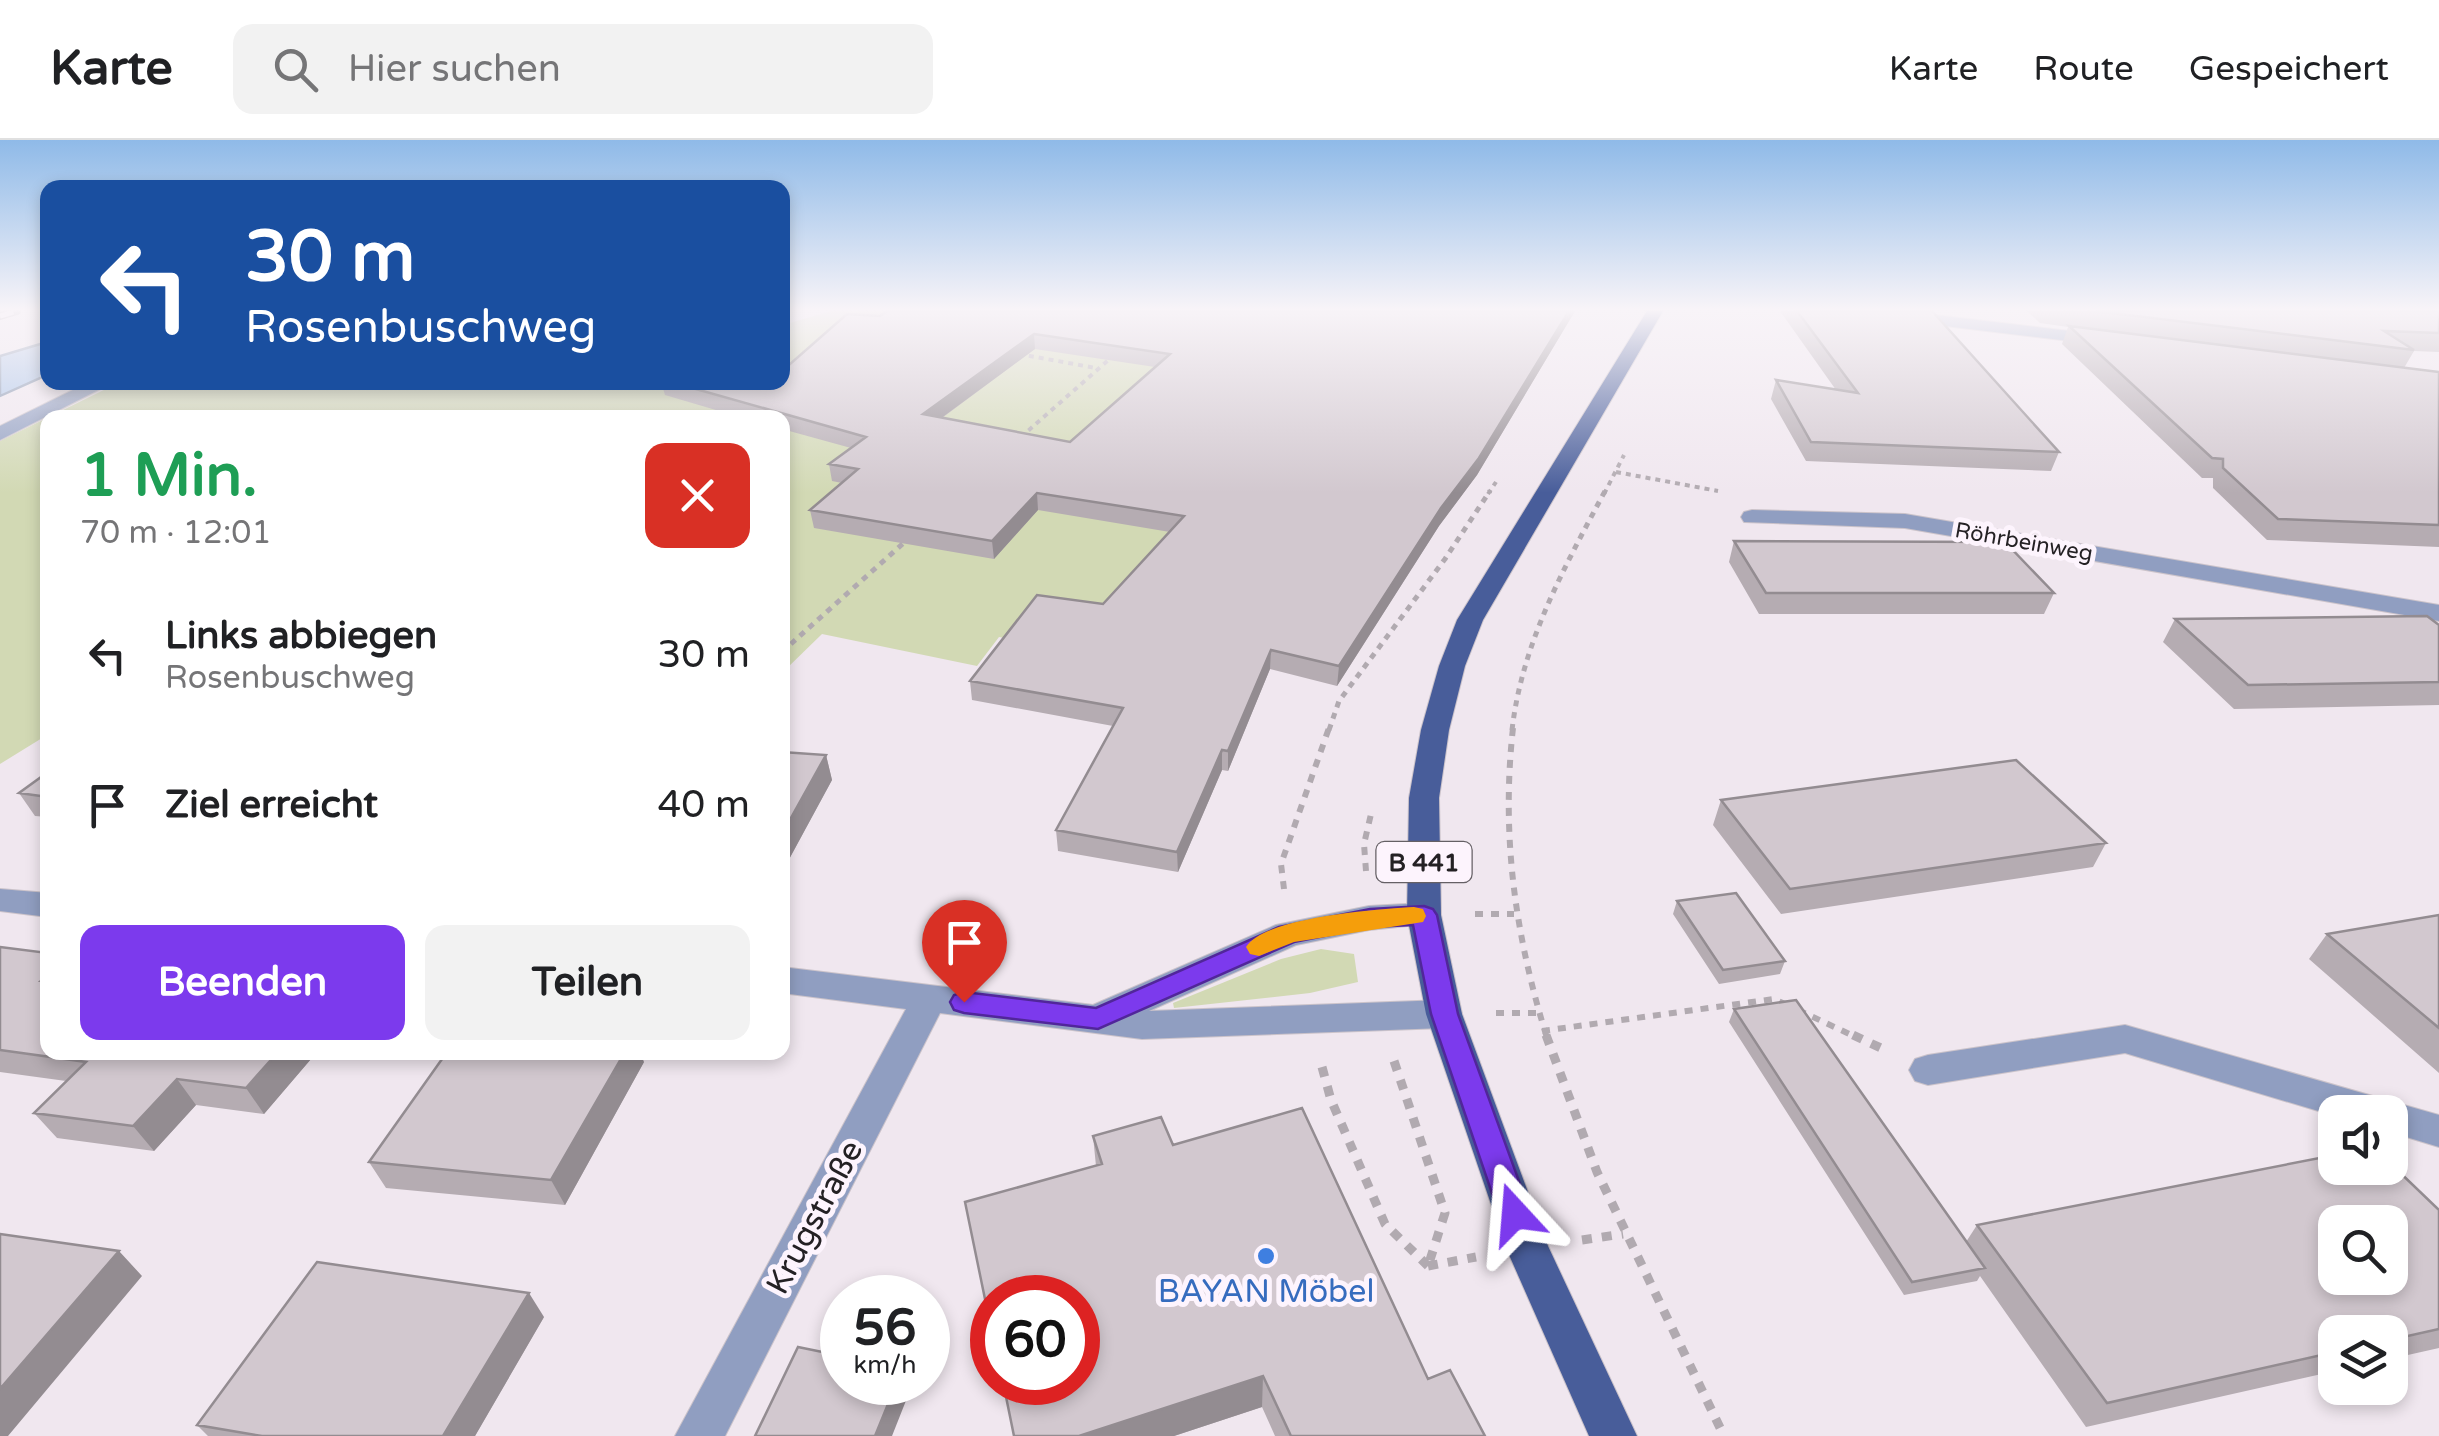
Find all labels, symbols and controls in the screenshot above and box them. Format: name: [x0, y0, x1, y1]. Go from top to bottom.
search box: [233, 24, 933, 114]
text: Karte: [50, 40, 173, 98]
icon: search: [268, 42, 323, 97]
text: Hier suchen: [348, 46, 561, 92]
text: Karte: [1889, 48, 1978, 90]
text: Route: [2033, 48, 2134, 90]
text: Gespeichert: [2189, 48, 2389, 90]
text: 30 m: [245, 216, 415, 300]
icon: left: [80, 220, 210, 350]
text: Rosenbuschweg: [245, 301, 596, 355]
text: 1 Min.: [80, 440, 258, 512]
button: close: [645, 443, 750, 548]
text: 70 m · 12:01: [80, 514, 272, 552]
street label: Röhrbeinweg: [1953, 517, 2095, 567]
text: Links abbiegen: [165, 613, 437, 659]
icon: left: [80, 628, 135, 683]
text: 30 m: [658, 632, 750, 678]
text: Rosenbuschweg: [165, 659, 415, 697]
icon: arrive: [80, 778, 135, 833]
text: Ziel erreicht: [165, 782, 378, 828]
text: 40 m: [658, 782, 750, 828]
road number: B 441: [1376, 842, 1472, 882]
pin: [922, 900, 1007, 1003]
icon: arrive: [937, 915, 992, 970]
button: Beenden: [80, 925, 405, 1040]
button: Teilen: [425, 925, 750, 1040]
map controls: [2318, 1095, 2408, 1405]
button: sound: [2318, 1095, 2408, 1185]
street label: Krugstraße: [759, 1134, 871, 1301]
position arrow: [1463, 1162, 1567, 1266]
button: search: [2318, 1205, 2408, 1295]
marker: BAYAN Möbel: [1255, 1245, 1277, 1267]
place label: BAYAN Möbel: [1158, 1273, 1374, 1311]
speed limit sign: 60: [970, 1275, 1100, 1405]
text: 56: [854, 1298, 916, 1358]
button: layers: [2318, 1315, 2408, 1405]
text: km/h: [854, 1350, 916, 1380]

